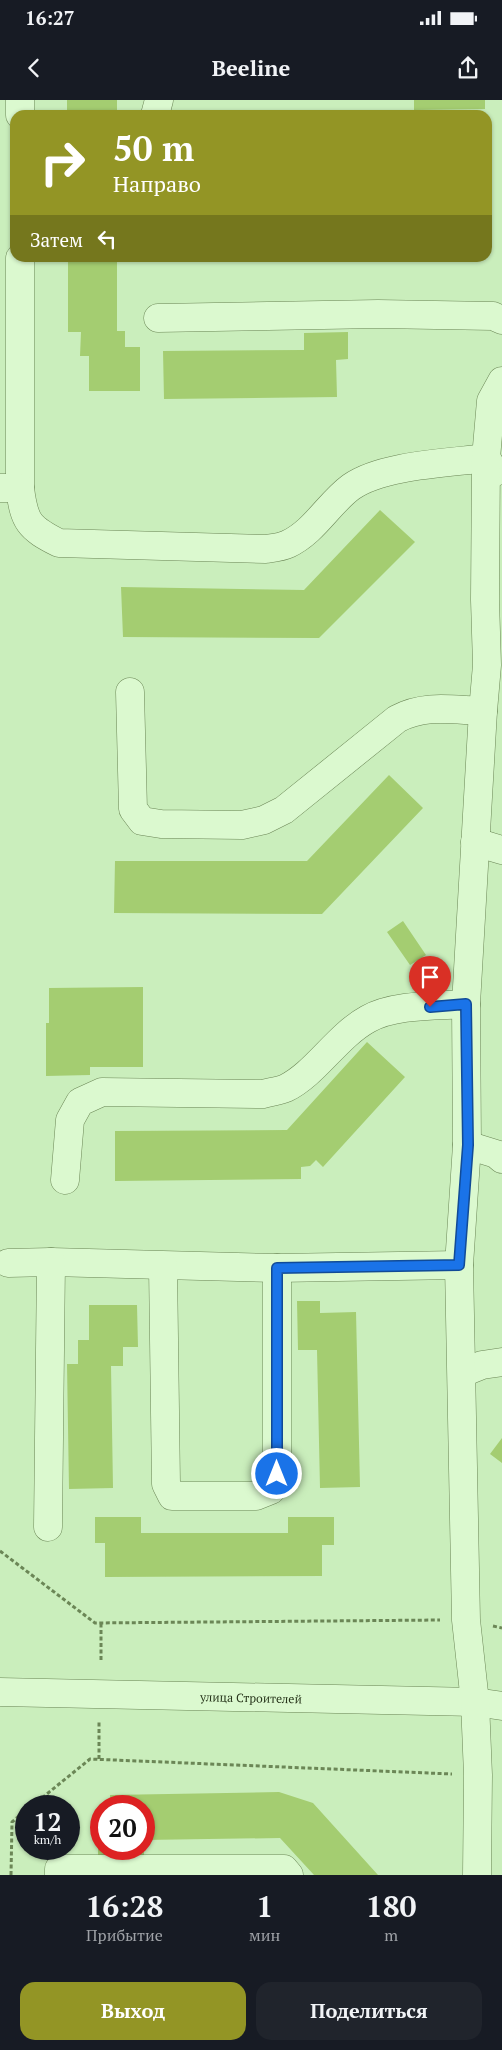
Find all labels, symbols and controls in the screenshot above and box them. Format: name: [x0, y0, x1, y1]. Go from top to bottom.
text: 16:27: [25, 5, 74, 30]
text: Beeline: [212, 53, 290, 82]
icon: back: [20, 54, 48, 82]
icon: share: [454, 54, 482, 82]
text: 50 m: [113, 125, 194, 171]
icon: right: [30, 130, 95, 195]
text: Направо: [113, 169, 201, 198]
icon: left: [93, 225, 121, 253]
text: Затем: [30, 227, 83, 252]
pin: [409, 956, 451, 1007]
icon: arrive: [416, 963, 444, 991]
position arrow: [250, 1447, 302, 1499]
street label: улица Строителей: [199, 1689, 302, 1706]
speed limit sign: 20: [90, 1795, 155, 1860]
text: 12: [33, 1805, 62, 1838]
text: km/h: [34, 1832, 61, 1847]
text: 16:28: [85, 1886, 164, 1926]
text: 1: [256, 1886, 273, 1926]
text: 180: [366, 1886, 417, 1926]
text: Прибытие: [86, 1924, 163, 1946]
text: мин: [249, 1924, 280, 1946]
text: m: [384, 1924, 398, 1946]
button: Выход: [20, 1982, 246, 2040]
button: Поделиться: [256, 1982, 482, 2040]

